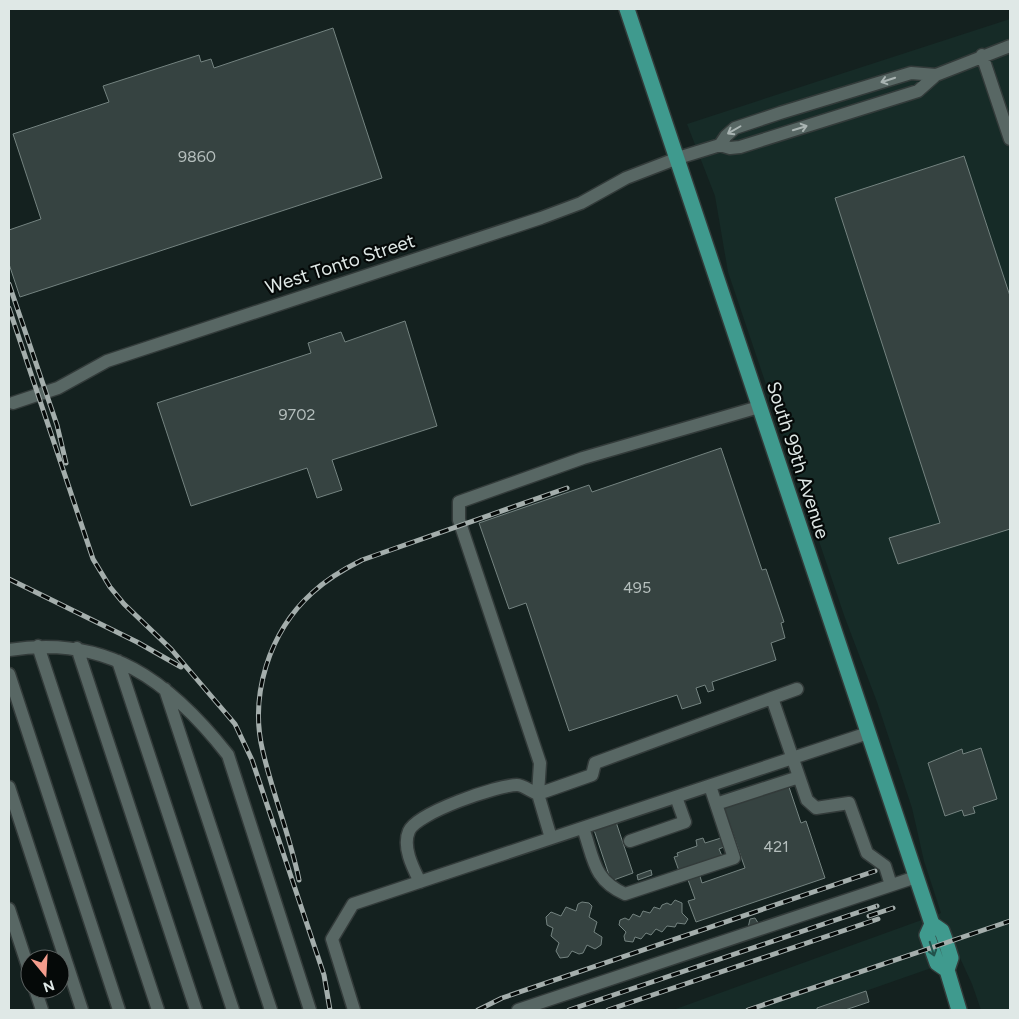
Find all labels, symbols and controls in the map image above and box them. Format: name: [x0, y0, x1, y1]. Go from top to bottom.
one-way arrow: [881, 76, 896, 85]
one-way arrow: [792, 123, 807, 132]
one-way arrow: [727, 125, 741, 136]
house number: 9860: [178, 147, 216, 166]
street label: West Tonto Street: [262, 229, 418, 299]
street label: South 99th Avenue: [762, 378, 834, 542]
house number: 9702: [279, 405, 315, 424]
house number: 495: [623, 578, 651, 597]
house number: 421: [763, 837, 789, 856]
one-way arrow: [928, 941, 937, 957]
north arrow: [20, 949, 70, 999]
text: N: [41, 976, 57, 996]

